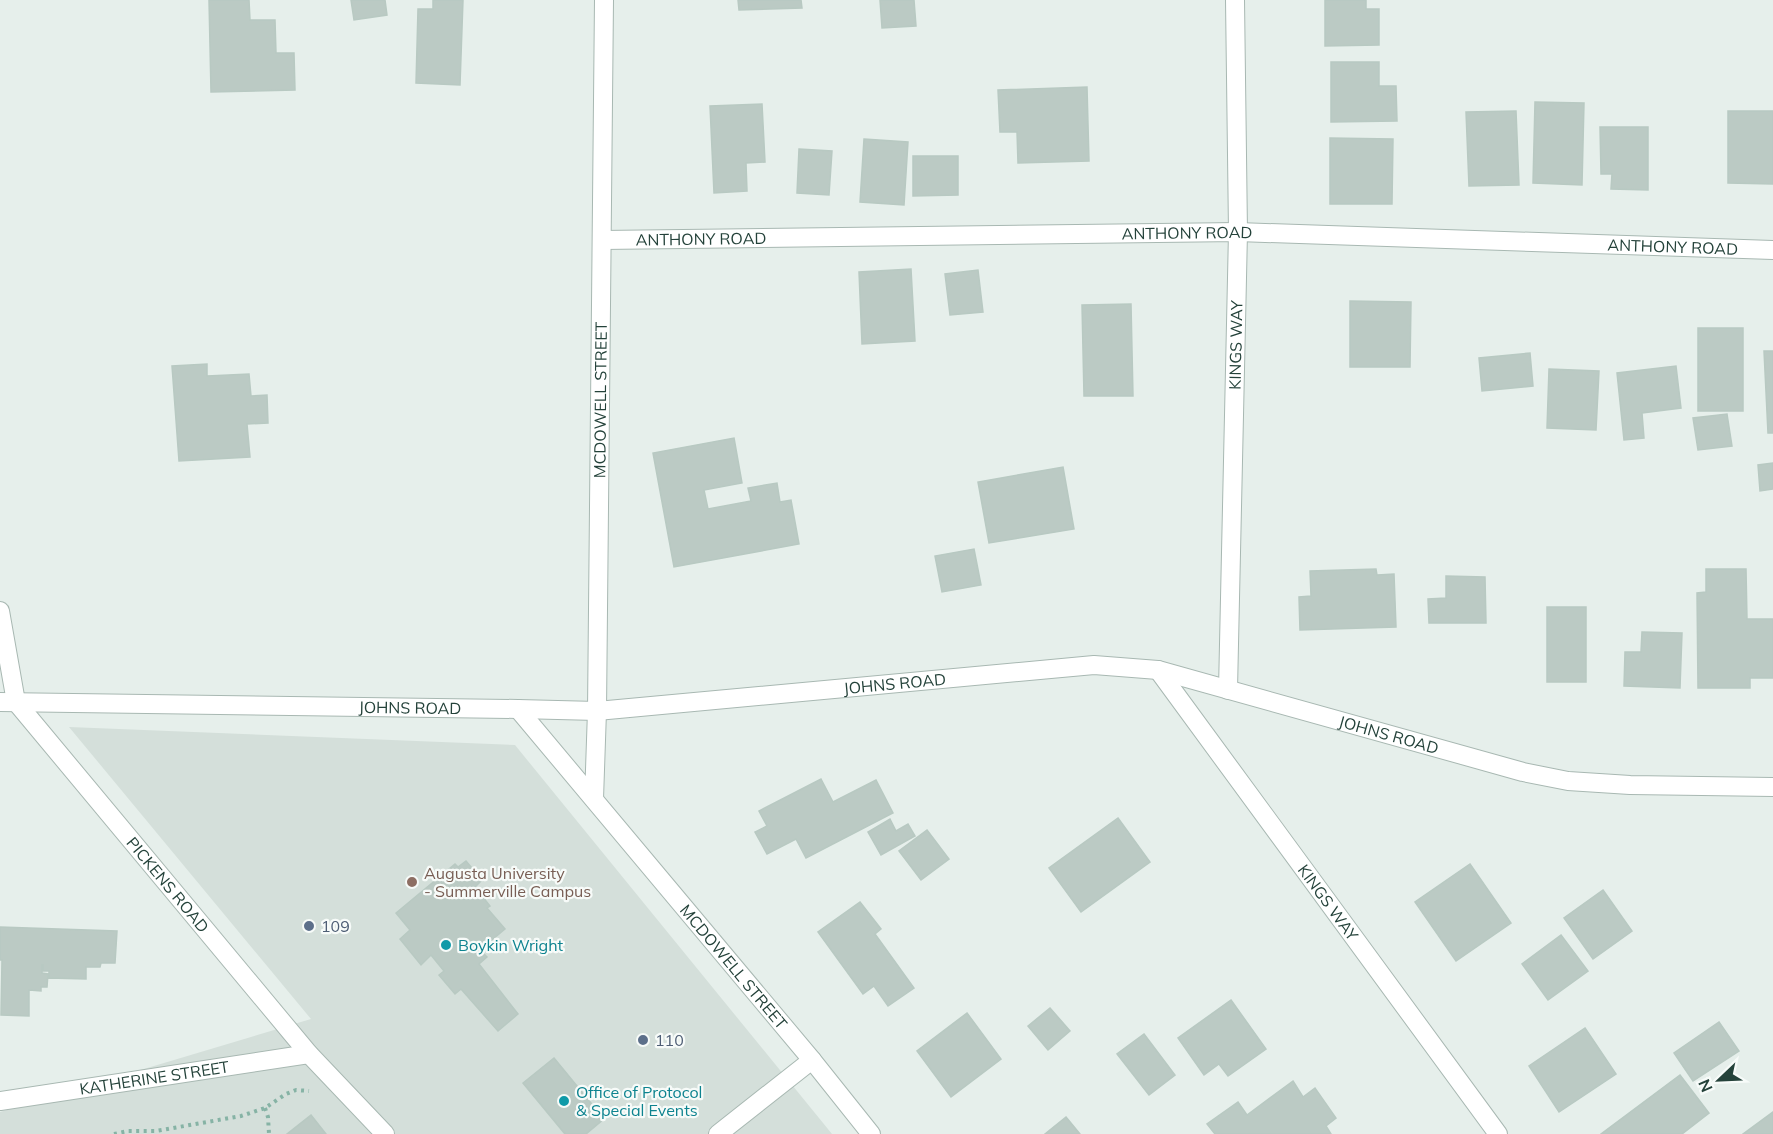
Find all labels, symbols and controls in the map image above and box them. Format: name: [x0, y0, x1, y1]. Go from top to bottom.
street label: ANTHONY ROAD: [1121, 222, 1253, 243]
street label: ANTHONY ROAD: [635, 228, 766, 250]
street label: ANTHONY ROAD: [1607, 234, 1738, 259]
street label: KINGS WAY: [1225, 300, 1247, 390]
street label: MCDOWELL STREET: [589, 321, 611, 478]
street label: JOHNS ROAD: [843, 669, 947, 698]
street label: JOHNS ROAD: [358, 697, 462, 718]
street label: JOHNS ROAD: [1337, 711, 1441, 758]
street label: PICKENS ROAD: [123, 833, 213, 936]
street label: KINGS WAY: [1294, 860, 1363, 945]
place label: Augusta University - Summerville Campus: [424, 863, 591, 901]
marker: Augusta University - Summerville Campus: [405, 875, 419, 889]
street label: MCDOWELL STREET: [676, 900, 792, 1033]
place label: 109: [321, 916, 350, 936]
marker: 109: [302, 919, 316, 933]
place label: Boykin Wright: [458, 935, 564, 955]
marker: Boykin Wright: [439, 938, 453, 952]
place label: 110: [655, 1030, 684, 1050]
marker: 110: [636, 1033, 650, 1047]
north arrow: [1689, 1050, 1749, 1110]
street label: KATHERINE STREET: [78, 1056, 231, 1099]
text: N: [1694, 1076, 1717, 1095]
place label: Office of Protocol & Special Events: [576, 1082, 702, 1120]
marker: Office of Protocol & Special Events: [557, 1094, 571, 1108]

